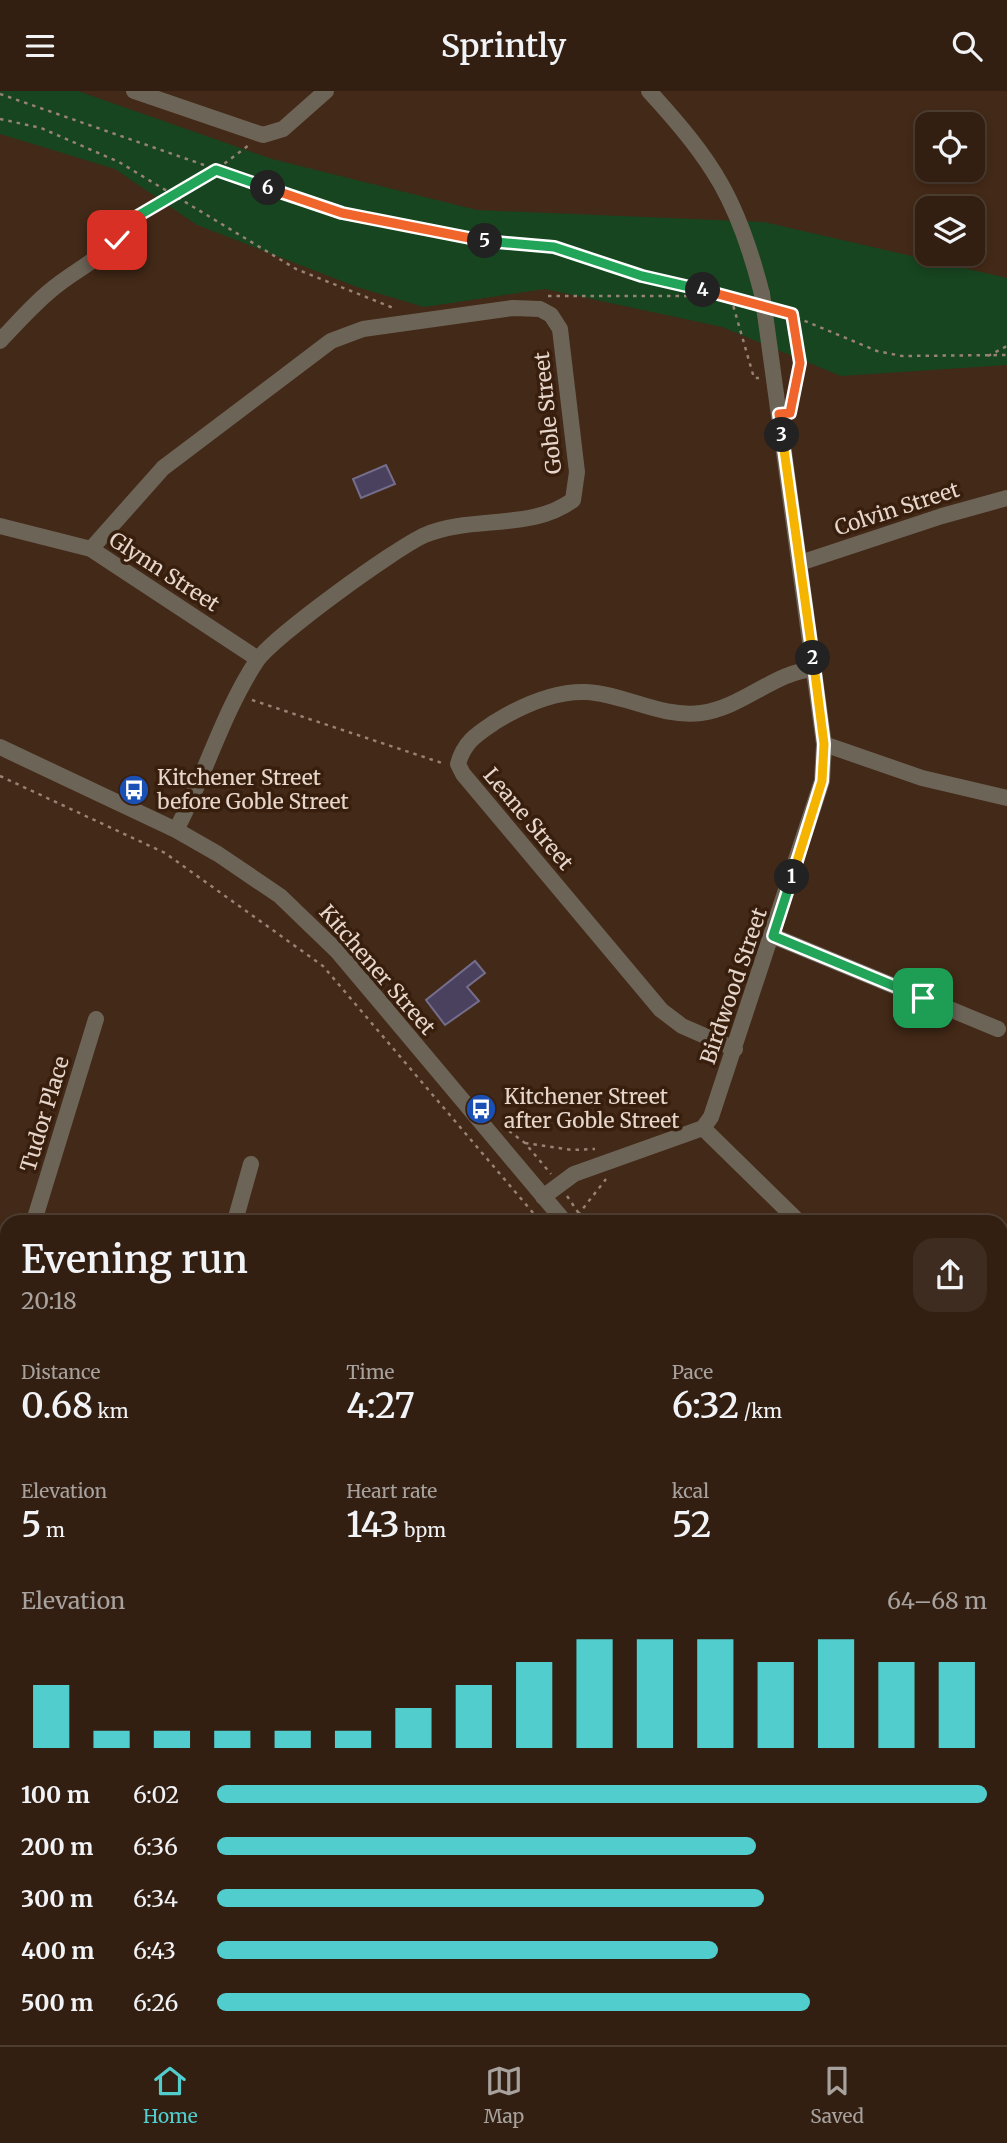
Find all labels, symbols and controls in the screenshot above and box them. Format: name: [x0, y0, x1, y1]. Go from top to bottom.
text: Sprintly: [441, 26, 566, 66]
icon: menu: [21, 27, 59, 65]
icon: search: [948, 27, 986, 65]
map controls: [915, 112, 985, 266]
button: locate: [915, 112, 985, 182]
pin: 6: [250, 171, 286, 205]
text: 6: [262, 175, 273, 199]
button: layers: [915, 196, 985, 266]
pin: [87, 210, 147, 270]
icon: check: [98, 221, 136, 259]
pin: 5: [468, 223, 503, 259]
text: 5: [479, 228, 490, 252]
pin: 4: [686, 273, 720, 307]
text: 4: [696, 277, 709, 301]
street label: Goble Street: [528, 351, 567, 476]
pin: 3: [764, 417, 800, 453]
text: 3: [776, 422, 787, 446]
street label: Colvin Street: [831, 476, 963, 541]
street label: Glynn Street: [104, 526, 225, 617]
pin: 2: [796, 641, 830, 675]
text: 2: [807, 645, 818, 669]
street label: Leane Street: [478, 762, 579, 875]
place label: Kitchener Street before Goble Street: [156, 764, 349, 815]
bus stop icon: Kitchener Street before Goble Street: [117, 773, 151, 807]
pin: 1: [774, 859, 810, 895]
text: 1: [787, 864, 796, 888]
street label: Kitchener Street: [313, 899, 441, 1040]
street label: Birdwood Street: [694, 904, 773, 1067]
pin: [893, 968, 953, 1028]
icon: arrive: [904, 979, 942, 1017]
street label: Tudor Place: [14, 1053, 75, 1175]
place label: Kitchener Street after Goble Street: [504, 1083, 679, 1134]
bus stop icon: Kitchener Street after Goble Street: [464, 1092, 498, 1126]
text: Evening run: [21, 1236, 248, 1283]
button: share: [913, 1238, 987, 1312]
text: 20:18: [21, 1286, 77, 1315]
text: Distance: [21, 1360, 100, 1384]
text: Time: [346, 1360, 395, 1384]
text: Pace: [672, 1360, 713, 1384]
text: 0.68: [21, 1384, 93, 1428]
text: 4:27: [346, 1384, 415, 1428]
text: 6:32: [672, 1384, 739, 1428]
text: km: [93, 1399, 129, 1423]
text: /km: [739, 1399, 782, 1423]
text: Elevation: [21, 1479, 107, 1503]
text: Heart rate: [346, 1479, 437, 1503]
text: kcal: [672, 1479, 709, 1503]
text: 5: [21, 1503, 41, 1547]
text: 143: [346, 1503, 400, 1547]
text: 52: [672, 1503, 711, 1547]
text: m: [41, 1518, 65, 1542]
text: bpm: [400, 1518, 446, 1542]
text: Elevation: [21, 1586, 125, 1615]
text: 64–68 m: [887, 1586, 987, 1615]
text: 100 m: [21, 1780, 90, 1809]
text: 6:02: [133, 1780, 179, 1809]
text: 200 m: [21, 1832, 93, 1861]
text: 6:36: [133, 1832, 178, 1861]
text: 300 m: [21, 1884, 93, 1913]
text: 6:34: [133, 1884, 178, 1913]
text: 400 m: [21, 1936, 95, 1965]
text: 6:43: [133, 1936, 176, 1965]
text: 500 m: [21, 1988, 93, 2017]
text: 6:26: [133, 1988, 178, 2017]
tab: Home: [143, 2062, 198, 2128]
tab: Map: [484, 2062, 524, 2128]
tab: Saved: [810, 2062, 864, 2128]

